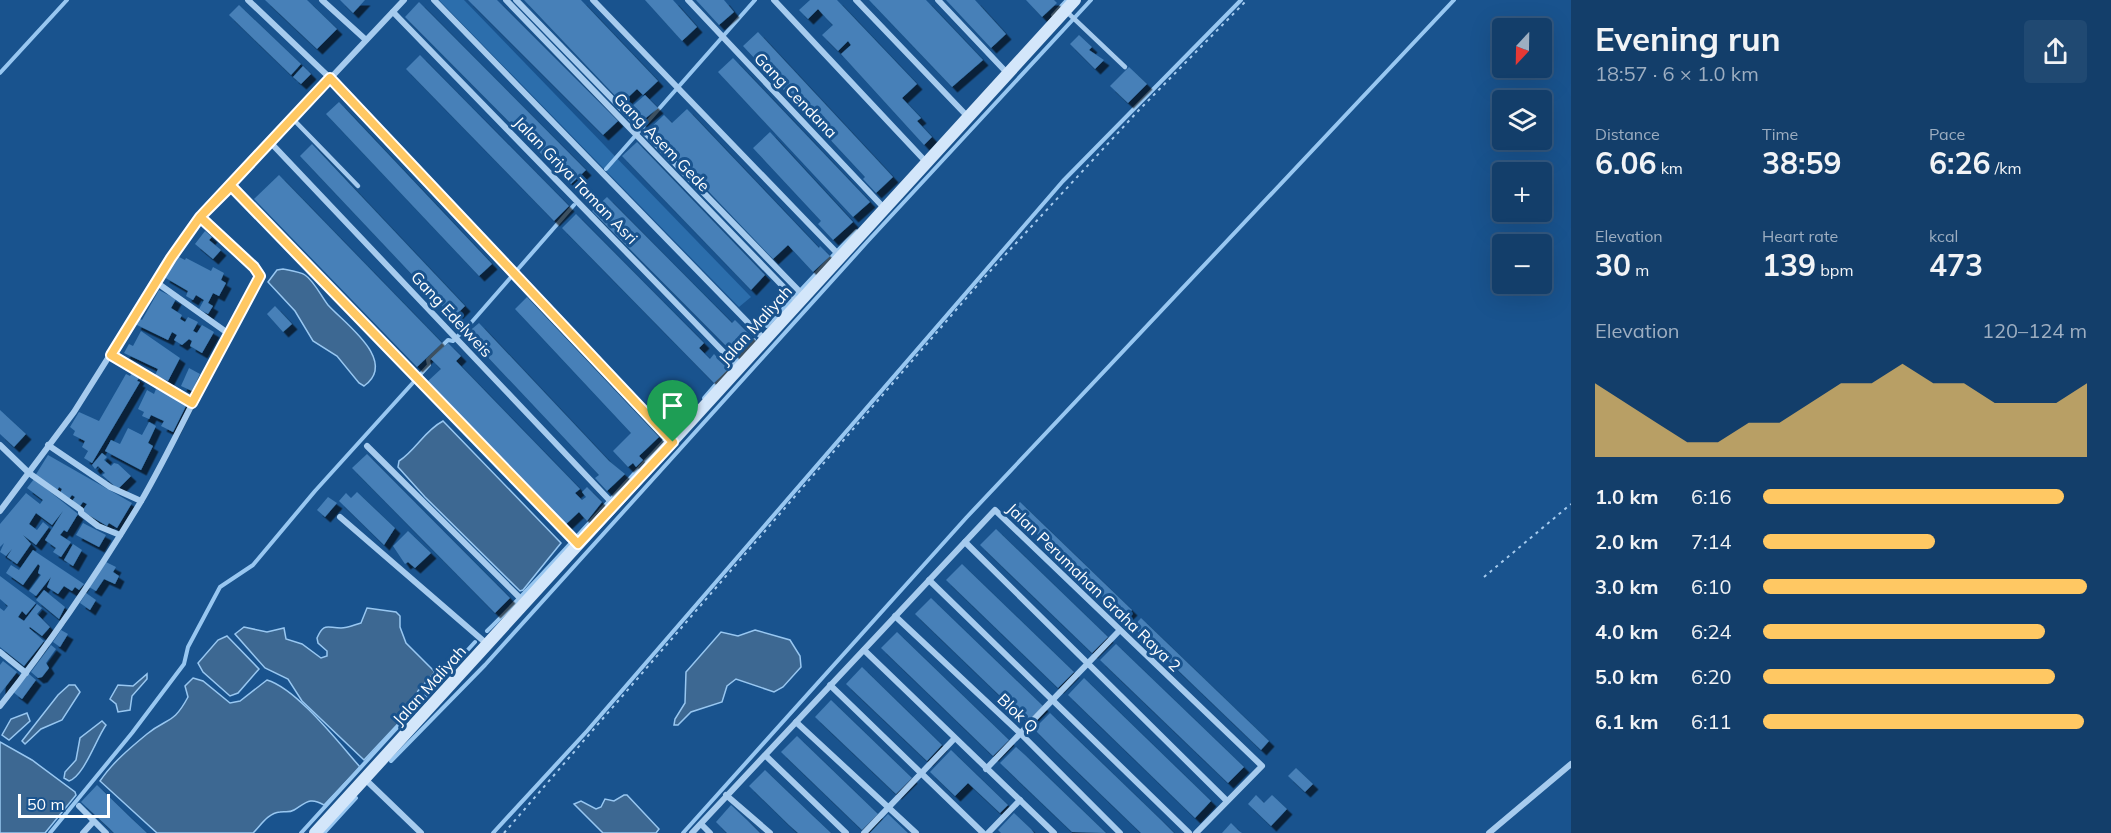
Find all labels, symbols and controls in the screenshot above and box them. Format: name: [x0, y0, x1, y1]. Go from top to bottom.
north arrow: [1492, 18, 1552, 78]
map controls: [1492, 18, 1552, 294]
text: Evening run: [1595, 18, 1781, 59]
button: share: [2024, 20, 2087, 83]
street label: Gang Cendana: [750, 48, 842, 142]
text: 18:57 · 6 × 1.0 km: [1595, 61, 1759, 86]
street label: Gang Asem Gede: [610, 88, 714, 196]
button: layers: [1492, 90, 1552, 150]
street label: Jalan Griya Taman Asri: [510, 112, 642, 248]
text: Distance: [1595, 124, 1660, 144]
text: Time: [1762, 124, 1798, 144]
text: Pace: [1929, 124, 1965, 144]
text: 6.06: [1595, 144, 1656, 182]
text: 38:59: [1762, 144, 1841, 182]
text: 6:26: [1929, 144, 1990, 182]
text: km: [1656, 158, 1683, 178]
text: /km: [1990, 158, 2021, 178]
button: +: [1492, 162, 1552, 222]
text: Elevation: [1595, 226, 1663, 246]
text: Heart rate: [1762, 226, 1838, 246]
text: kcal: [1929, 226, 1958, 246]
button: −: [1492, 234, 1552, 294]
text: 30: [1595, 246, 1631, 284]
text: 139: [1762, 246, 1816, 284]
text: 473: [1929, 246, 1983, 284]
text: m: [1631, 260, 1649, 280]
text: bpm: [1816, 260, 1853, 280]
street label: Gang Edelweis: [407, 267, 497, 361]
street label: Jalan Maliyah: [714, 281, 796, 369]
text: Elevation: [1595, 318, 1680, 343]
text: 120–124 m: [1982, 318, 2087, 343]
pin: [647, 380, 698, 442]
icon: arrive: [656, 389, 689, 422]
text: 1.0 km: [1595, 484, 1658, 509]
text: 6:16: [1691, 484, 1732, 509]
street label: Jalan Perumahan Graha Raya 2: [1003, 498, 1185, 676]
text: 2.0 km: [1595, 529, 1658, 554]
text: 7:14: [1691, 529, 1732, 554]
text: 3.0 km: [1595, 574, 1658, 599]
text: 6:10: [1691, 574, 1732, 599]
text: 4.0 km: [1595, 619, 1658, 644]
text: 6:24: [1691, 619, 1732, 644]
street label: Jalan Maliyah: [388, 641, 470, 729]
text: 5.0 km: [1595, 664, 1658, 689]
text: 6:20: [1691, 664, 1732, 689]
street label: Blok Q: [994, 689, 1042, 737]
text: 6.1 km: [1595, 709, 1658, 734]
text: 6:11: [1691, 709, 1732, 734]
scale bar: [18, 791, 110, 818]
text: 50 m: [27, 794, 64, 814]

